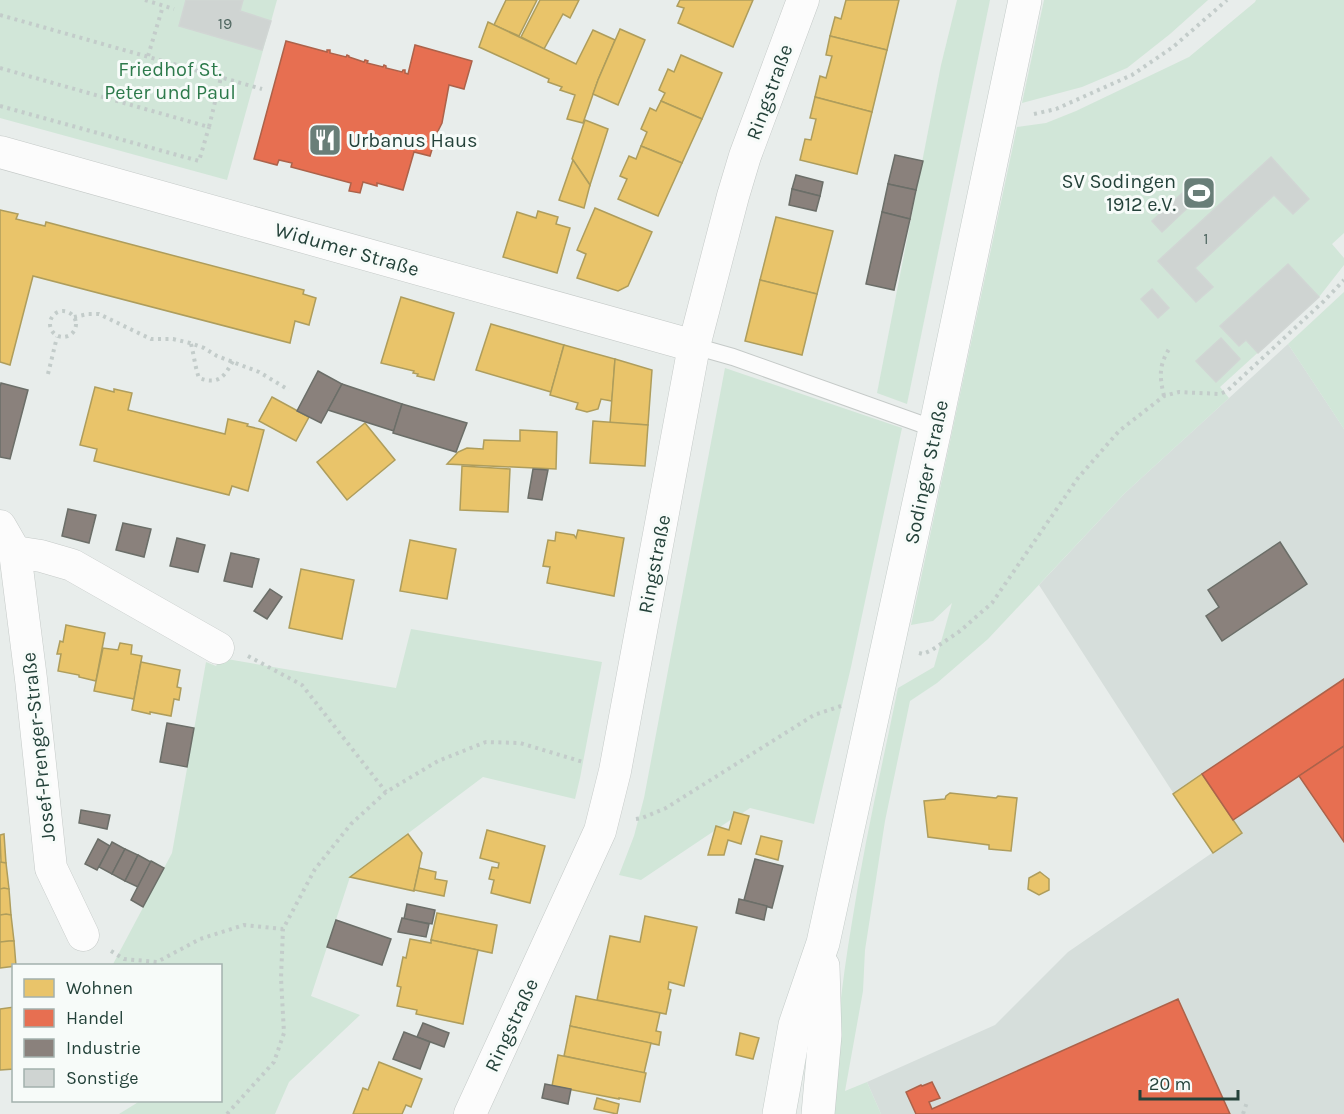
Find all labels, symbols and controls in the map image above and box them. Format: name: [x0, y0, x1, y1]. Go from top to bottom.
house number: 19: [218, 14, 232, 33]
street label: Ringstraße: [741, 41, 797, 143]
park label: Friedhof St. Peter und Paul: [104, 58, 236, 104]
restaurant icon: Urbanus Haus: [307, 122, 343, 158]
place label: Urbanus Haus: [348, 129, 478, 152]
place label: SV Sodingen 1912 e.V.: [1061, 170, 1176, 216]
sports icon: SV Sodingen 1912 e.V.: [1181, 175, 1217, 211]
street label: Widumer Straße: [272, 218, 422, 281]
house number: 1: [1203, 229, 1209, 248]
street label: Sodinger Straße: [900, 398, 953, 546]
street label: Ringstraße: [634, 513, 675, 616]
street label: Josef-Prenger-Straße: [17, 651, 60, 843]
legend: [12, 964, 222, 1102]
street label: Ringstraße: [480, 975, 543, 1076]
text: Wohnen: [66, 977, 133, 999]
text: Handel: [66, 1007, 124, 1029]
text: Industrie: [66, 1037, 141, 1059]
scale bar: [1140, 1063, 1238, 1101]
text: Sonstige: [66, 1067, 139, 1089]
text: 20 m: [1149, 1073, 1191, 1095]

